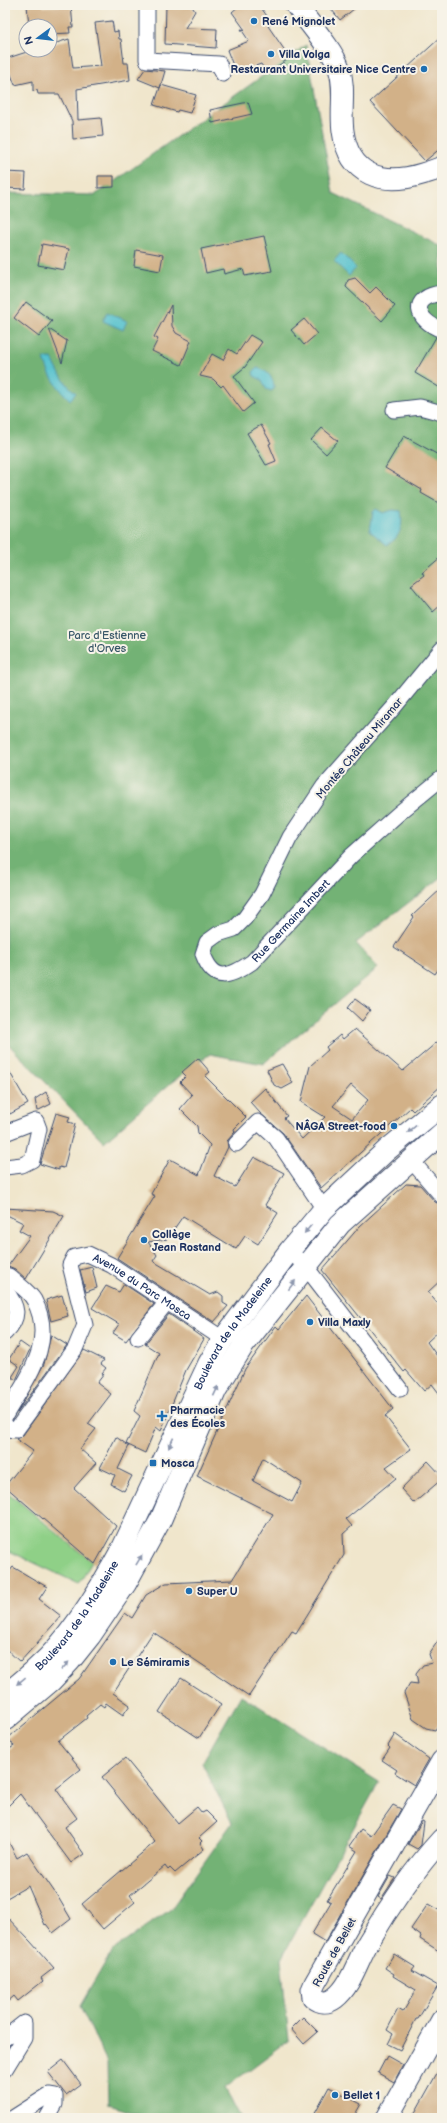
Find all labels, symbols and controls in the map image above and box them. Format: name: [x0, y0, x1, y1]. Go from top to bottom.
place label: René Mignolet: [262, 15, 335, 28]
marker: René Mignolet: [249, 16, 259, 26]
north arrow: [18, 18, 58, 58]
text: N: [21, 35, 36, 46]
place label: Villa Volga: [279, 48, 330, 61]
marker: Villa Volga: [266, 49, 276, 59]
place label: Restaurant Universitaire Nice Centre: [230, 63, 416, 76]
marker: Restaurant Universitaire Nice Centre: [419, 64, 429, 74]
park label: Parc d'Estienne d'Orves: [68, 629, 147, 655]
street label: Montée Château Miramar: [313, 695, 406, 801]
street label: Rue Germaine Imbert: [249, 876, 333, 965]
place label: NÂGA Street-food: [295, 1119, 386, 1133]
marker: NÂGA Street-food: [389, 1121, 399, 1131]
one-way arrow: [406, 1125, 417, 1134]
one-way arrow: [304, 1223, 312, 1234]
place label: Collège Jean Rostand: [152, 1228, 221, 1254]
marker: Collège Jean Rostand: [139, 1235, 149, 1245]
street label: Avenue du Parc Mosca: [91, 1251, 193, 1323]
street label: Boulevard de la Madeleine: [191, 1274, 275, 1392]
one-way arrow: [288, 1280, 296, 1291]
place label: Villa Maxly: [318, 1316, 371, 1329]
marker: Villa Maxly: [305, 1317, 315, 1327]
one-way arrow: [213, 1385, 219, 1396]
place label: Pharmacie des Écoles: [170, 1404, 226, 1430]
marker: Pharmacie des Écoles: [157, 1411, 167, 1421]
one-way arrow: [168, 1438, 174, 1449]
place label: Mosca: [161, 1457, 195, 1470]
marker: Mosca: [148, 1458, 158, 1468]
one-way arrow: [136, 1554, 143, 1566]
street label: Boulevard de la Madeleine: [32, 1558, 122, 1674]
place label: Super U: [197, 1585, 238, 1598]
marker: Super U: [184, 1586, 194, 1596]
place label: Le Sémiramis: [121, 1656, 190, 1669]
marker: Le Sémiramis: [108, 1657, 118, 1667]
one-way arrow: [60, 1661, 70, 1671]
one-way arrow: [16, 1677, 27, 1686]
street label: Route de Bellet: [310, 1915, 359, 1989]
place label: Bellet 1: [343, 2089, 380, 2102]
marker: Bellet 1: [330, 2090, 340, 2100]

